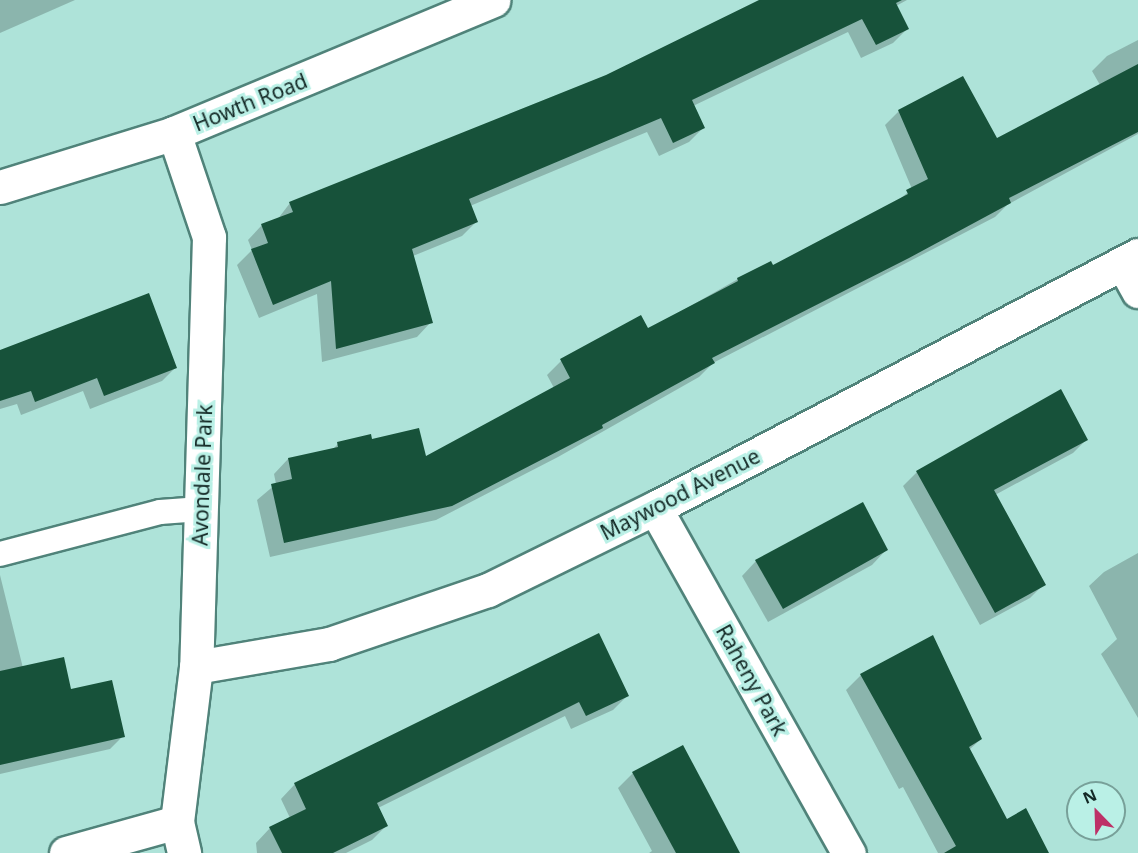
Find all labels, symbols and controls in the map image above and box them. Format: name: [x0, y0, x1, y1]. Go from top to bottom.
street label: Howth Road: [189, 68, 311, 136]
street label: Avondale Park: [187, 404, 217, 546]
street label: Maywood Avenue: [596, 443, 764, 545]
street label: Raheny Park: [711, 620, 793, 740]
north arrow: [1066, 781, 1126, 841]
text: N: [1079, 784, 1100, 809]

